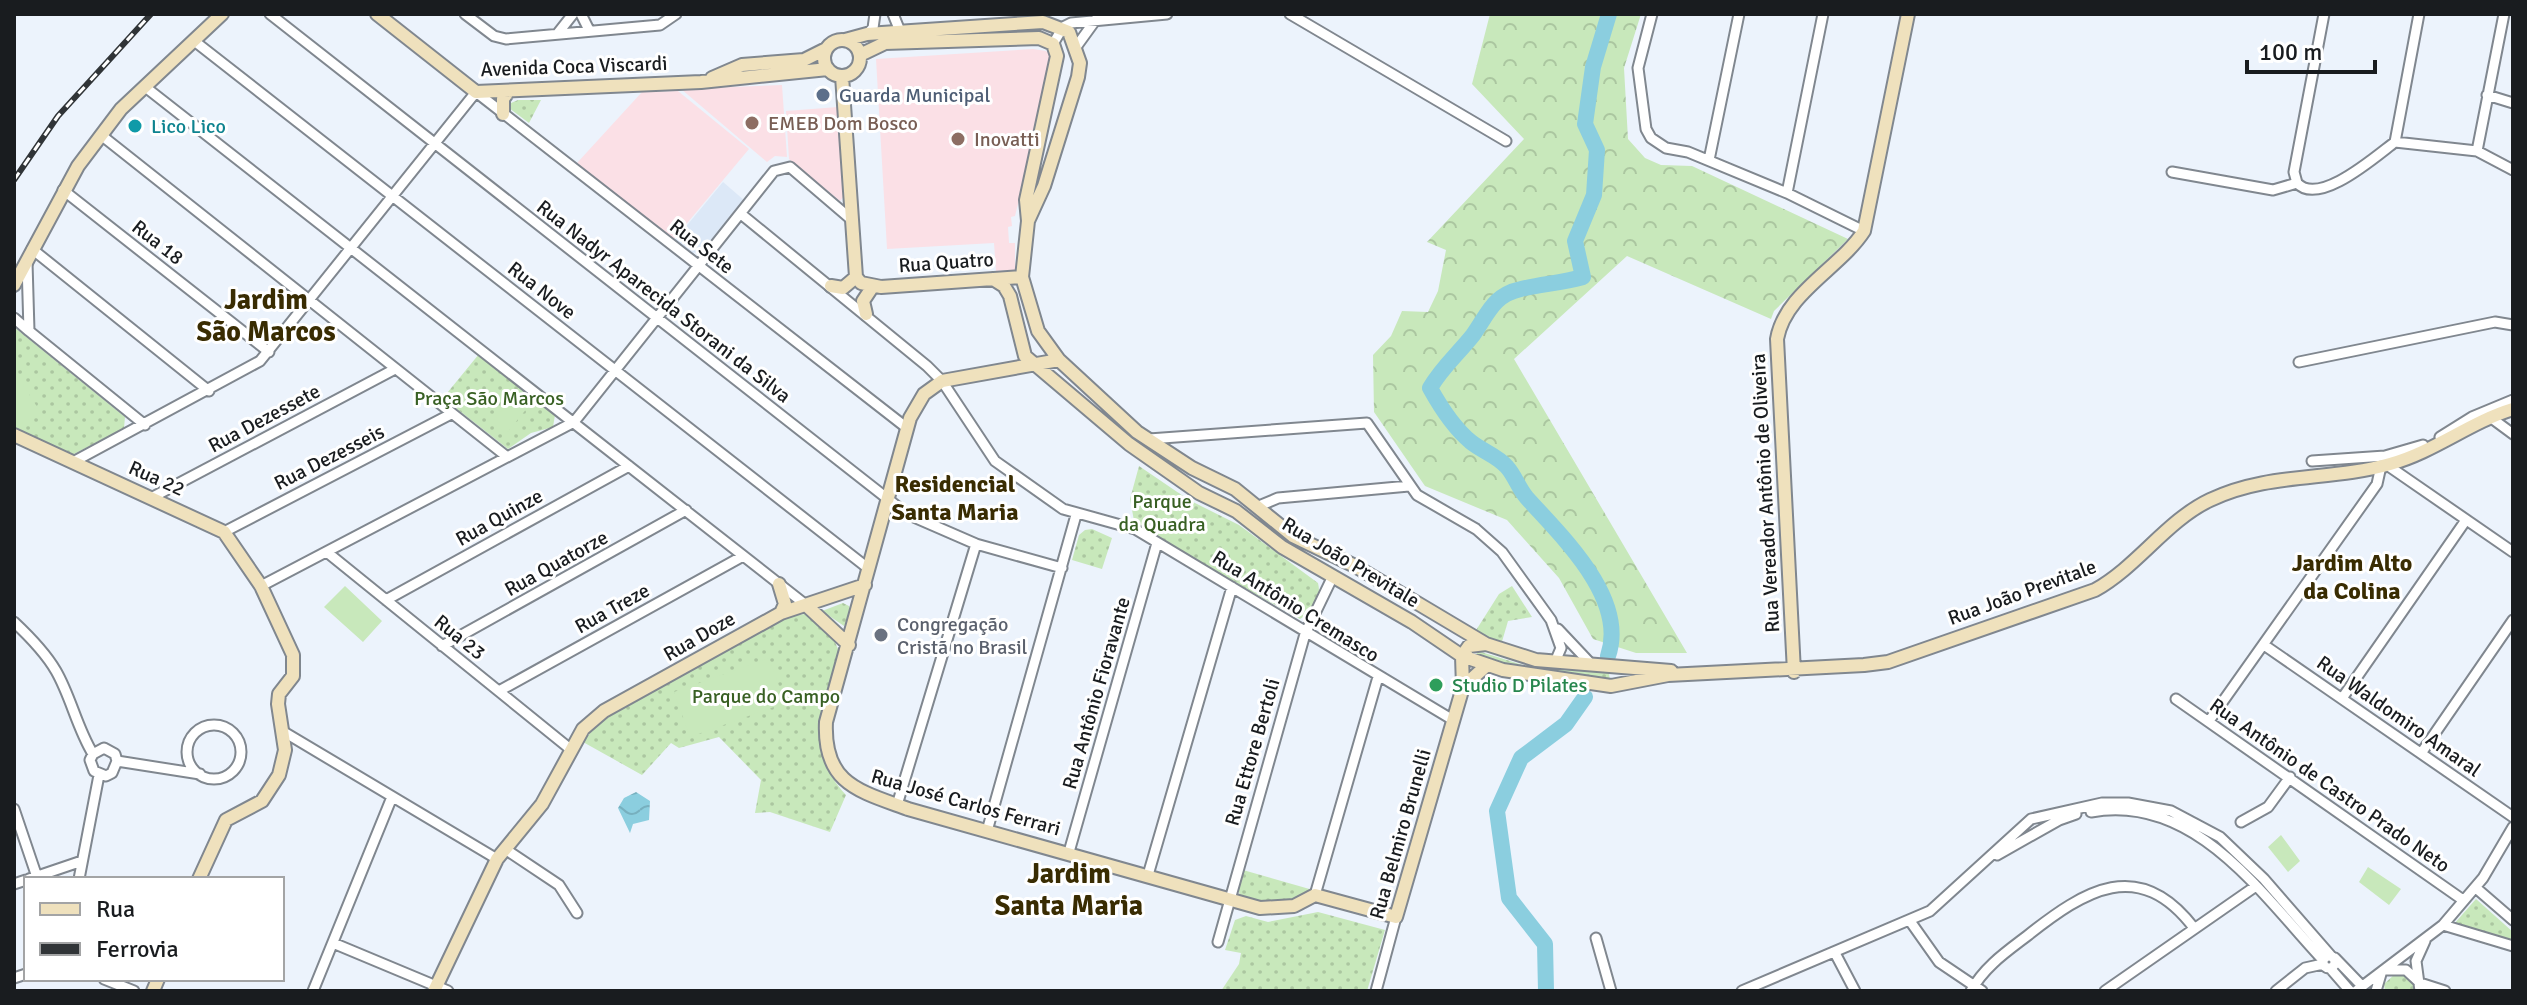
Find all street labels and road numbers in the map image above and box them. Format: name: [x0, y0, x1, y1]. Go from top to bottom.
street label: Avenida Coca Viscardi: [480, 51, 668, 82]
street label: Rua Nadyr Aparecida Storani da Silva: [532, 194, 796, 408]
street label: Rua Sete: [664, 213, 739, 279]
street label: Rua 18: [127, 214, 188, 270]
street label: Rua Quatro: [898, 247, 994, 278]
street label: Rua Nove: [503, 256, 581, 325]
street label: Rua Vereador Antônio de Oliveira: [1746, 353, 1785, 633]
street label: Rua Dezessete: [204, 379, 324, 458]
street label: Rua Dezesseis: [270, 419, 389, 496]
street label: Rua 22: [125, 455, 189, 502]
street label: Rua Quinze: [451, 483, 547, 552]
street label: Rua João Previtale: [1277, 512, 1424, 613]
street label: Rua Quatorze: [500, 525, 612, 602]
street label: Rua Antônio Cremasco: [1208, 545, 1384, 668]
street label: Rua João Previtale: [1945, 554, 2100, 631]
street label: Rua Treze: [571, 578, 654, 639]
street label: Rua Antônio Fioravante: [1057, 594, 1136, 792]
street label: Rua Doze: [659, 606, 740, 667]
street label: Rua 23: [429, 609, 490, 666]
street label: Rua Waldomiro Amaral: [2312, 650, 2486, 783]
street label: Rua Ettore Bertoli: [1220, 676, 1285, 829]
street label: Rua Antônio de Castro Prado Neto: [2205, 693, 2455, 878]
street label: Rua Belmiro Brunelli: [1364, 746, 1437, 922]
street label: Rua José Carlos Ferrari: [868, 763, 1063, 842]

